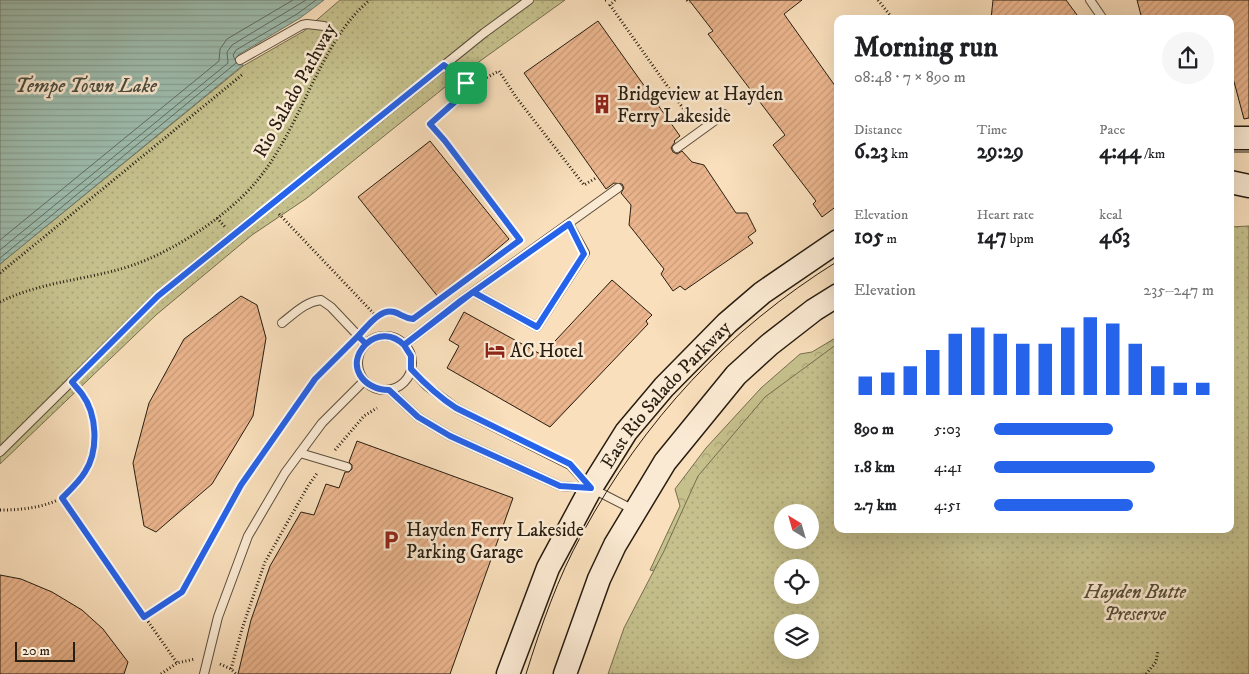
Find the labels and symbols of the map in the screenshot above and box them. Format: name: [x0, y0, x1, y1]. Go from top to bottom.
street label: Rio Salado Pathway: [249, 19, 342, 162]
pin: [445, 62, 487, 104]
water label: Tempe Town Lake: [15, 74, 158, 99]
place label: Bridgeview at Hayden Ferry Lakeside: [617, 83, 783, 128]
building icon: Bridgeview at Hayden Ferry Lakeside: [591, 93, 613, 115]
street label: East Rio Salado Parkway: [596, 316, 736, 473]
hotel icon: AC Hotel: [484, 339, 506, 361]
place label: AC Hotel: [510, 340, 584, 363]
north arrow: [774, 504, 819, 549]
place label: Hayden Ferry Lakeside Parking Garage: [406, 519, 584, 564]
parking icon: Hayden Ferry Lakeside Parking Garage: [380, 529, 402, 551]
park label: Hayden Butte Preserve: [1083, 581, 1186, 626]
scale bar: [15, 639, 75, 662]

